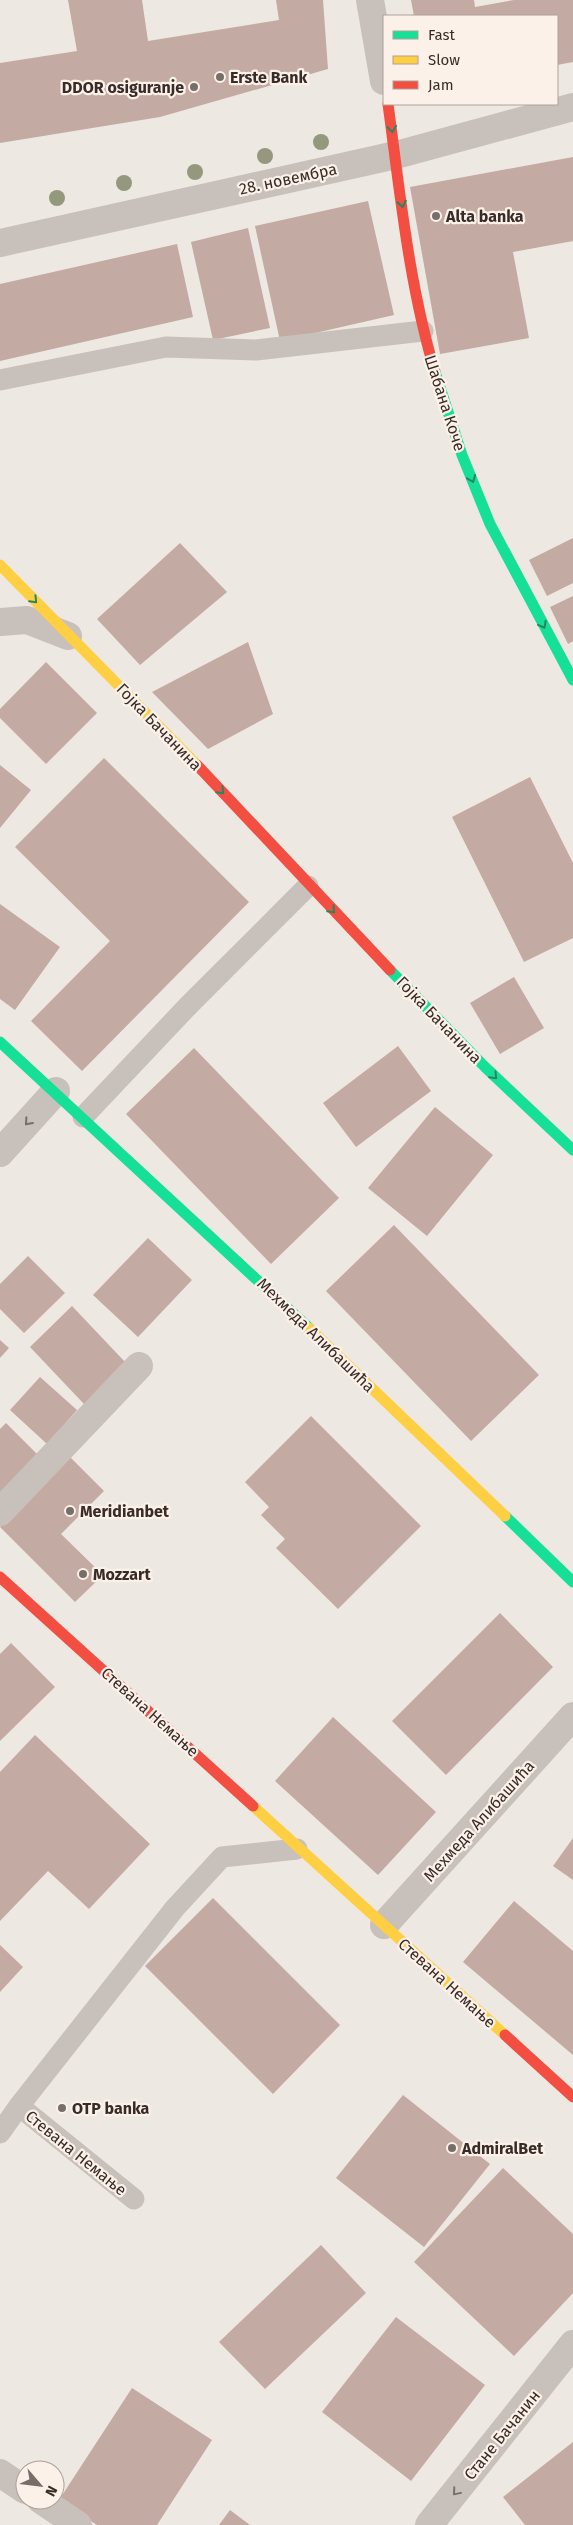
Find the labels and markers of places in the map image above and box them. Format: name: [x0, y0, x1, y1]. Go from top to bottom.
place label: Erste Bank: [230, 68, 308, 87]
marker: Erste Bank: [214, 71, 226, 83]
place label: DDOR osiguranje: [62, 78, 184, 97]
marker: DDOR osiguranje: [188, 81, 200, 93]
place label: Alta banka: [445, 207, 524, 226]
marker: Alta banka: [430, 210, 442, 222]
place label: Meridianbet: [80, 1502, 170, 1521]
marker: Meridianbet: [64, 1505, 76, 1517]
place label: Mozzart: [93, 1565, 151, 1584]
marker: Mozzart: [77, 1568, 89, 1580]
place label: OTP banka: [72, 2099, 150, 2118]
marker: OTP banka: [56, 2102, 68, 2114]
place label: AdmiralBet: [461, 2139, 544, 2158]
marker: AdmiralBet: [446, 2142, 458, 2154]

